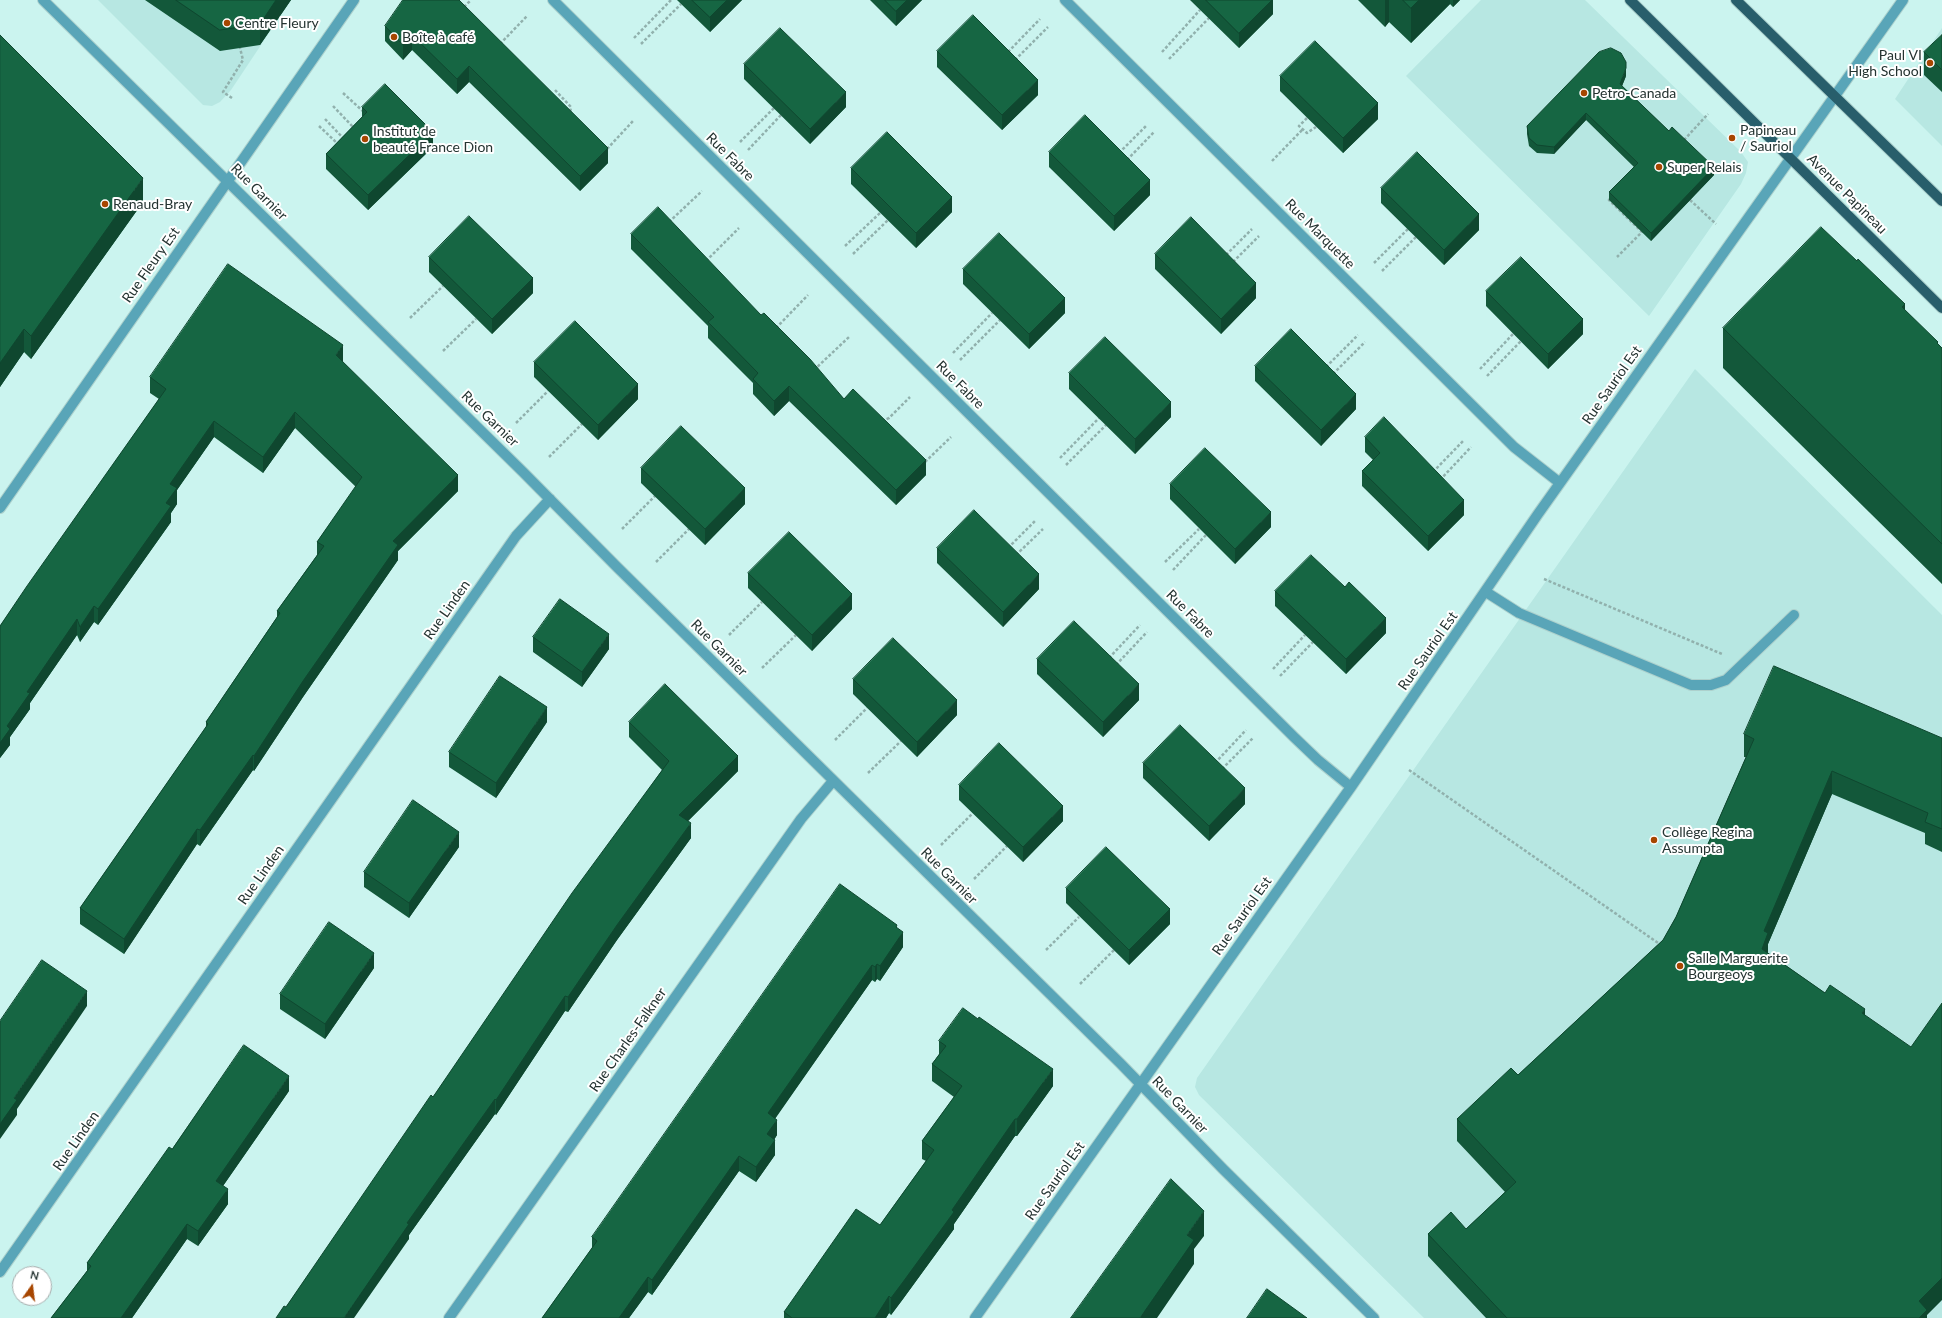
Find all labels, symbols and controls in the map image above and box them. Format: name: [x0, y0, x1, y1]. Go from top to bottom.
place label: Centre Fleury: [235, 15, 319, 31]
marker: Centre Fleury: [222, 18, 232, 28]
place label: Boîte à café: [402, 29, 474, 45]
marker: Boîte à café: [389, 32, 399, 42]
place label: Paul VI High School: [1848, 47, 1922, 80]
marker: Paul VI High School: [1925, 58, 1935, 68]
place label: Petro-Canada: [1592, 85, 1676, 101]
marker: Petro-Canada: [1579, 88, 1589, 98]
place label: Papineau / Sauriol: [1740, 122, 1796, 154]
place label: Institut de beauté France Dion: [373, 123, 493, 156]
street label: Rue Fabre: [702, 129, 758, 185]
marker: Papineau / Sauriol: [1727, 133, 1737, 143]
marker: Institut de beauté France Dion: [360, 134, 370, 144]
street label: Avenue Papineau: [1803, 150, 1891, 238]
place label: Super Relais: [1667, 159, 1742, 175]
street label: Rue Garnier: [227, 160, 291, 224]
marker: Super Relais: [1654, 162, 1664, 172]
place label: Renaud-Bray: [113, 196, 192, 212]
street label: Rue Marquette: [1282, 196, 1358, 272]
marker: Renaud-Bray: [100, 199, 110, 209]
street label: Rue Fleury Est: [119, 224, 183, 306]
street label: Rue Sauriol Est: [1579, 343, 1645, 427]
street label: Rue Fabre: [932, 357, 988, 413]
street label: Rue Garnier: [458, 388, 522, 450]
street label: Rue Linden: [420, 577, 474, 643]
street label: Rue Fabre: [1162, 586, 1218, 642]
street label: Rue Sauriol Est: [1395, 609, 1461, 693]
street label: Rue Garnier: [687, 616, 751, 680]
place label: Collège Regina Assumpta: [1662, 824, 1752, 856]
marker: Collège Regina Assumpta: [1649, 835, 1659, 845]
street label: Rue Linden: [234, 842, 288, 908]
street label: Rue Garnier: [917, 844, 981, 908]
street label: Rue Sauriol Est: [1209, 874, 1275, 958]
place label: Salle Marguerite Bourgeoys: [1688, 950, 1788, 982]
marker: Salle Marguerite Bourgeoys: [1675, 961, 1685, 971]
street label: Rue Charles-Falkner: [586, 985, 670, 1095]
street label: Rue Garnier: [1149, 1073, 1211, 1137]
street label: Rue Linden: [49, 1108, 103, 1174]
street label: Rue Sauriol Est: [1022, 1139, 1088, 1223]
north arrow: [12, 1266, 52, 1306]
text: N: [29, 1268, 40, 1282]

